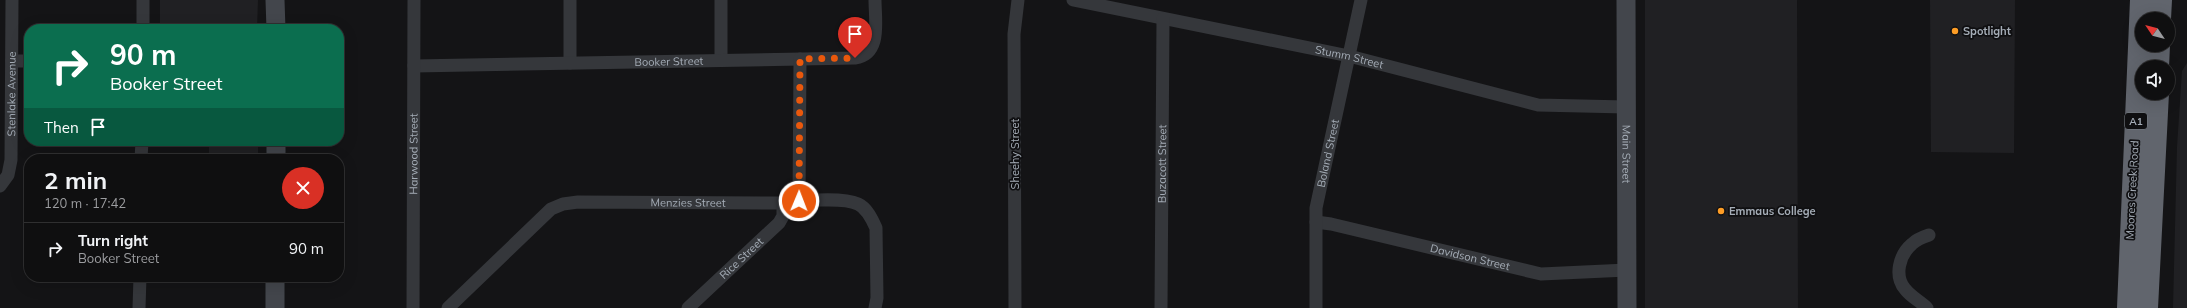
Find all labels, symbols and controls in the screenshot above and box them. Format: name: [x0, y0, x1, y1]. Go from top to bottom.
north arrow: [2135, 12, 2175, 52]
map controls: [2135, 12, 2175, 100]
pin: [838, 17, 872, 58]
icon: arrive: [844, 23, 866, 45]
place label: Spotlight: [1963, 24, 2011, 38]
marker: Spotlight: [1950, 26, 1960, 36]
text: 90 m: [110, 37, 176, 72]
icon: right: [44, 40, 96, 92]
street label: Stumm Street: [1314, 42, 1385, 72]
street label: Stenlake Avenue: [4, 51, 19, 136]
street label: Booker Street: [634, 54, 704, 69]
button: sound: [2135, 60, 2175, 100]
text: Booker Street: [110, 72, 223, 95]
street label: Harwood Street: [406, 113, 421, 195]
road number: A1: [2125, 113, 2147, 129]
icon: arrive: [87, 116, 109, 138]
text: Then: [44, 118, 79, 137]
street label: Sheehy Street: [1008, 118, 1022, 189]
street label: Boland Street: [1314, 118, 1342, 189]
street label: Buzacott Street: [1155, 125, 1169, 203]
street label: Main Street: [1619, 125, 1634, 183]
street label: Moores Creek Road: [2122, 140, 2142, 240]
text: 2 min: [44, 165, 107, 195]
button: close: [282, 167, 324, 209]
position arrow: [778, 180, 820, 222]
text: 120 m · 17:42: [44, 195, 126, 211]
street label: Menzies Street: [650, 195, 726, 210]
place label: Emmaus College: [1729, 204, 1816, 218]
marker: Emmaus College: [1716, 206, 1726, 216]
text: Turn right: [78, 231, 148, 250]
street label: Rice Street: [717, 234, 766, 282]
icon: right: [44, 238, 66, 260]
text: 90 m: [289, 239, 324, 258]
street label: Davidson Street: [1429, 241, 1511, 273]
text: Booker Street: [78, 250, 159, 266]

